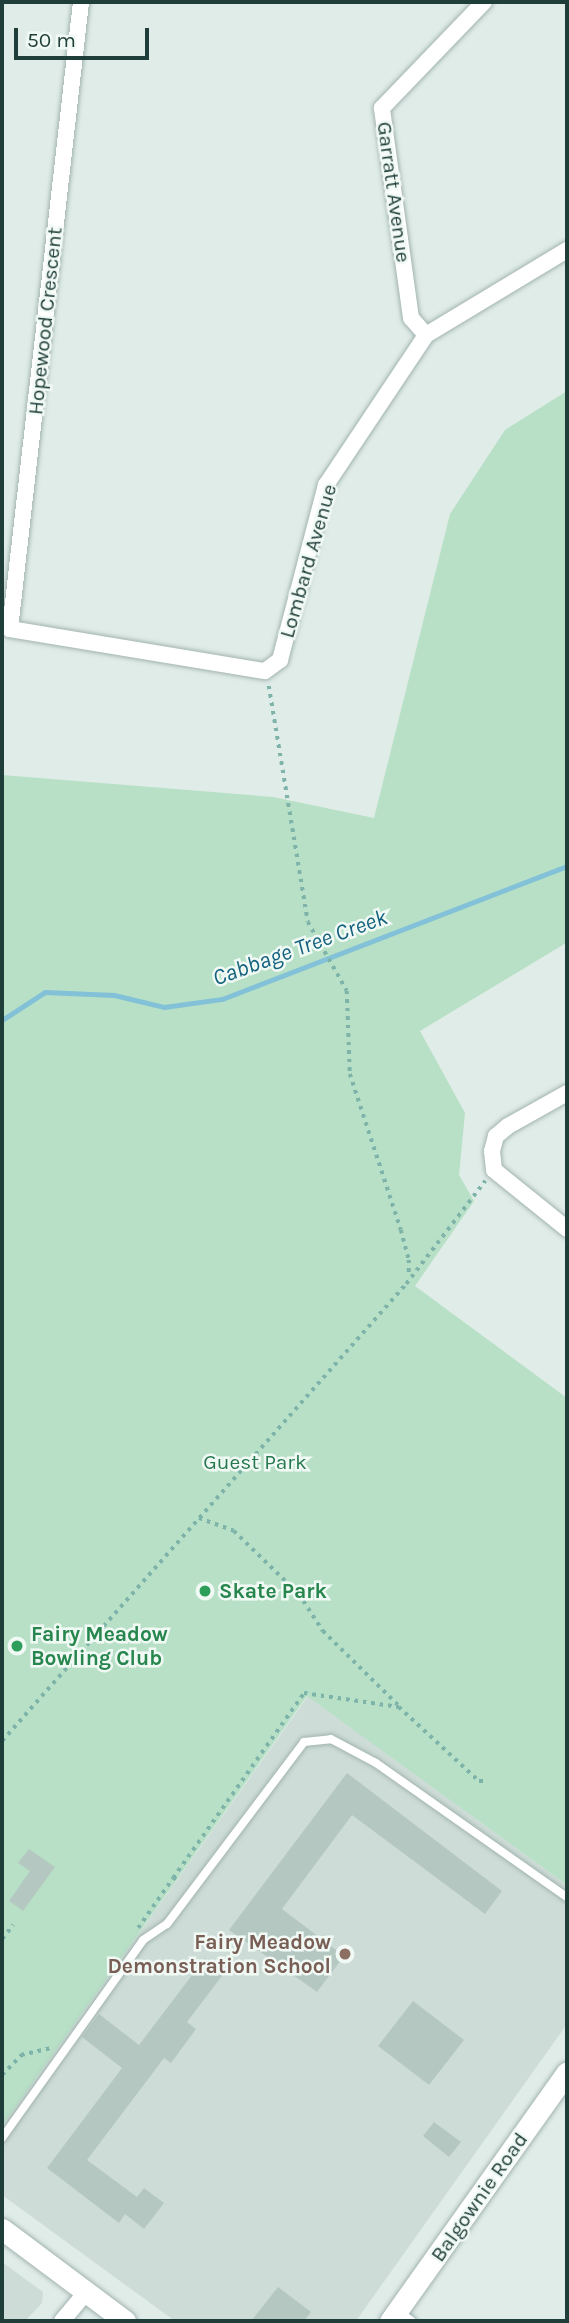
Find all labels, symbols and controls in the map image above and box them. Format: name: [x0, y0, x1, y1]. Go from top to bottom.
scale bar: [18, 14, 152, 58]
text: 50 m: [27, 28, 76, 52]
street label: Garratt Avenue: [372, 120, 416, 264]
street label: Hopewood Crescent: [23, 226, 67, 416]
street label: Lombard Avenue: [274, 481, 342, 641]
water label: Cabbage Tree Creek: [209, 904, 391, 992]
park label: Guest Park: [203, 1449, 307, 1475]
place label: Skate Park: [219, 1578, 327, 1604]
marker: Skate Park: [197, 1583, 213, 1599]
place label: Fairy Meadow Bowling Club: [31, 1621, 168, 1671]
marker: Fairy Meadow Bowling Club: [9, 1638, 25, 1654]
place label: Fairy Meadow Demonstration School: [107, 1929, 331, 1979]
marker: Fairy Meadow Demonstration School: [337, 1946, 353, 1962]
street label: Balgownie Road: [425, 2127, 533, 2267]

